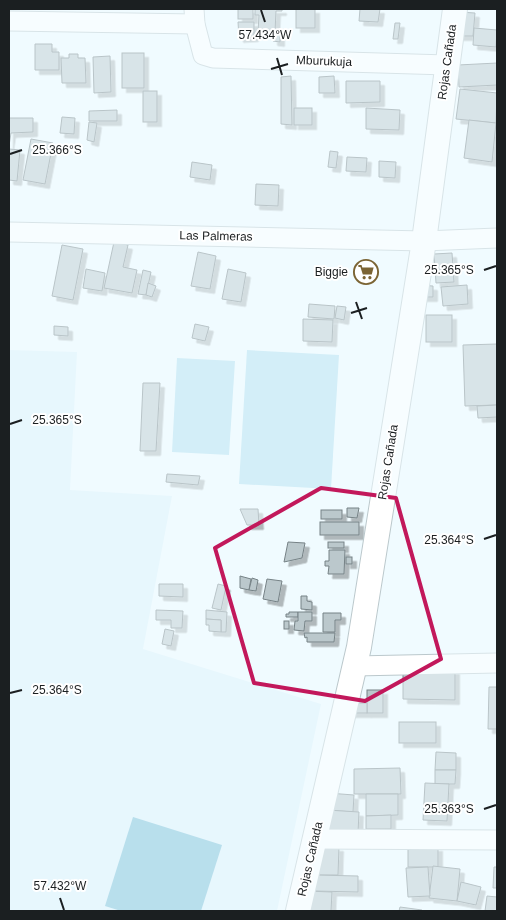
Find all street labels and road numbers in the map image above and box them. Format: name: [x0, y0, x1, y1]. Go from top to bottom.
street label: Rojas Cañada: [435, 23, 459, 101]
street label: Mburukuja: [296, 53, 353, 69]
street label: Las Palmeras: [179, 228, 253, 244]
street label: Rojas Cañada: [375, 423, 401, 501]
street label: Rojas Cañada: [295, 820, 325, 898]

